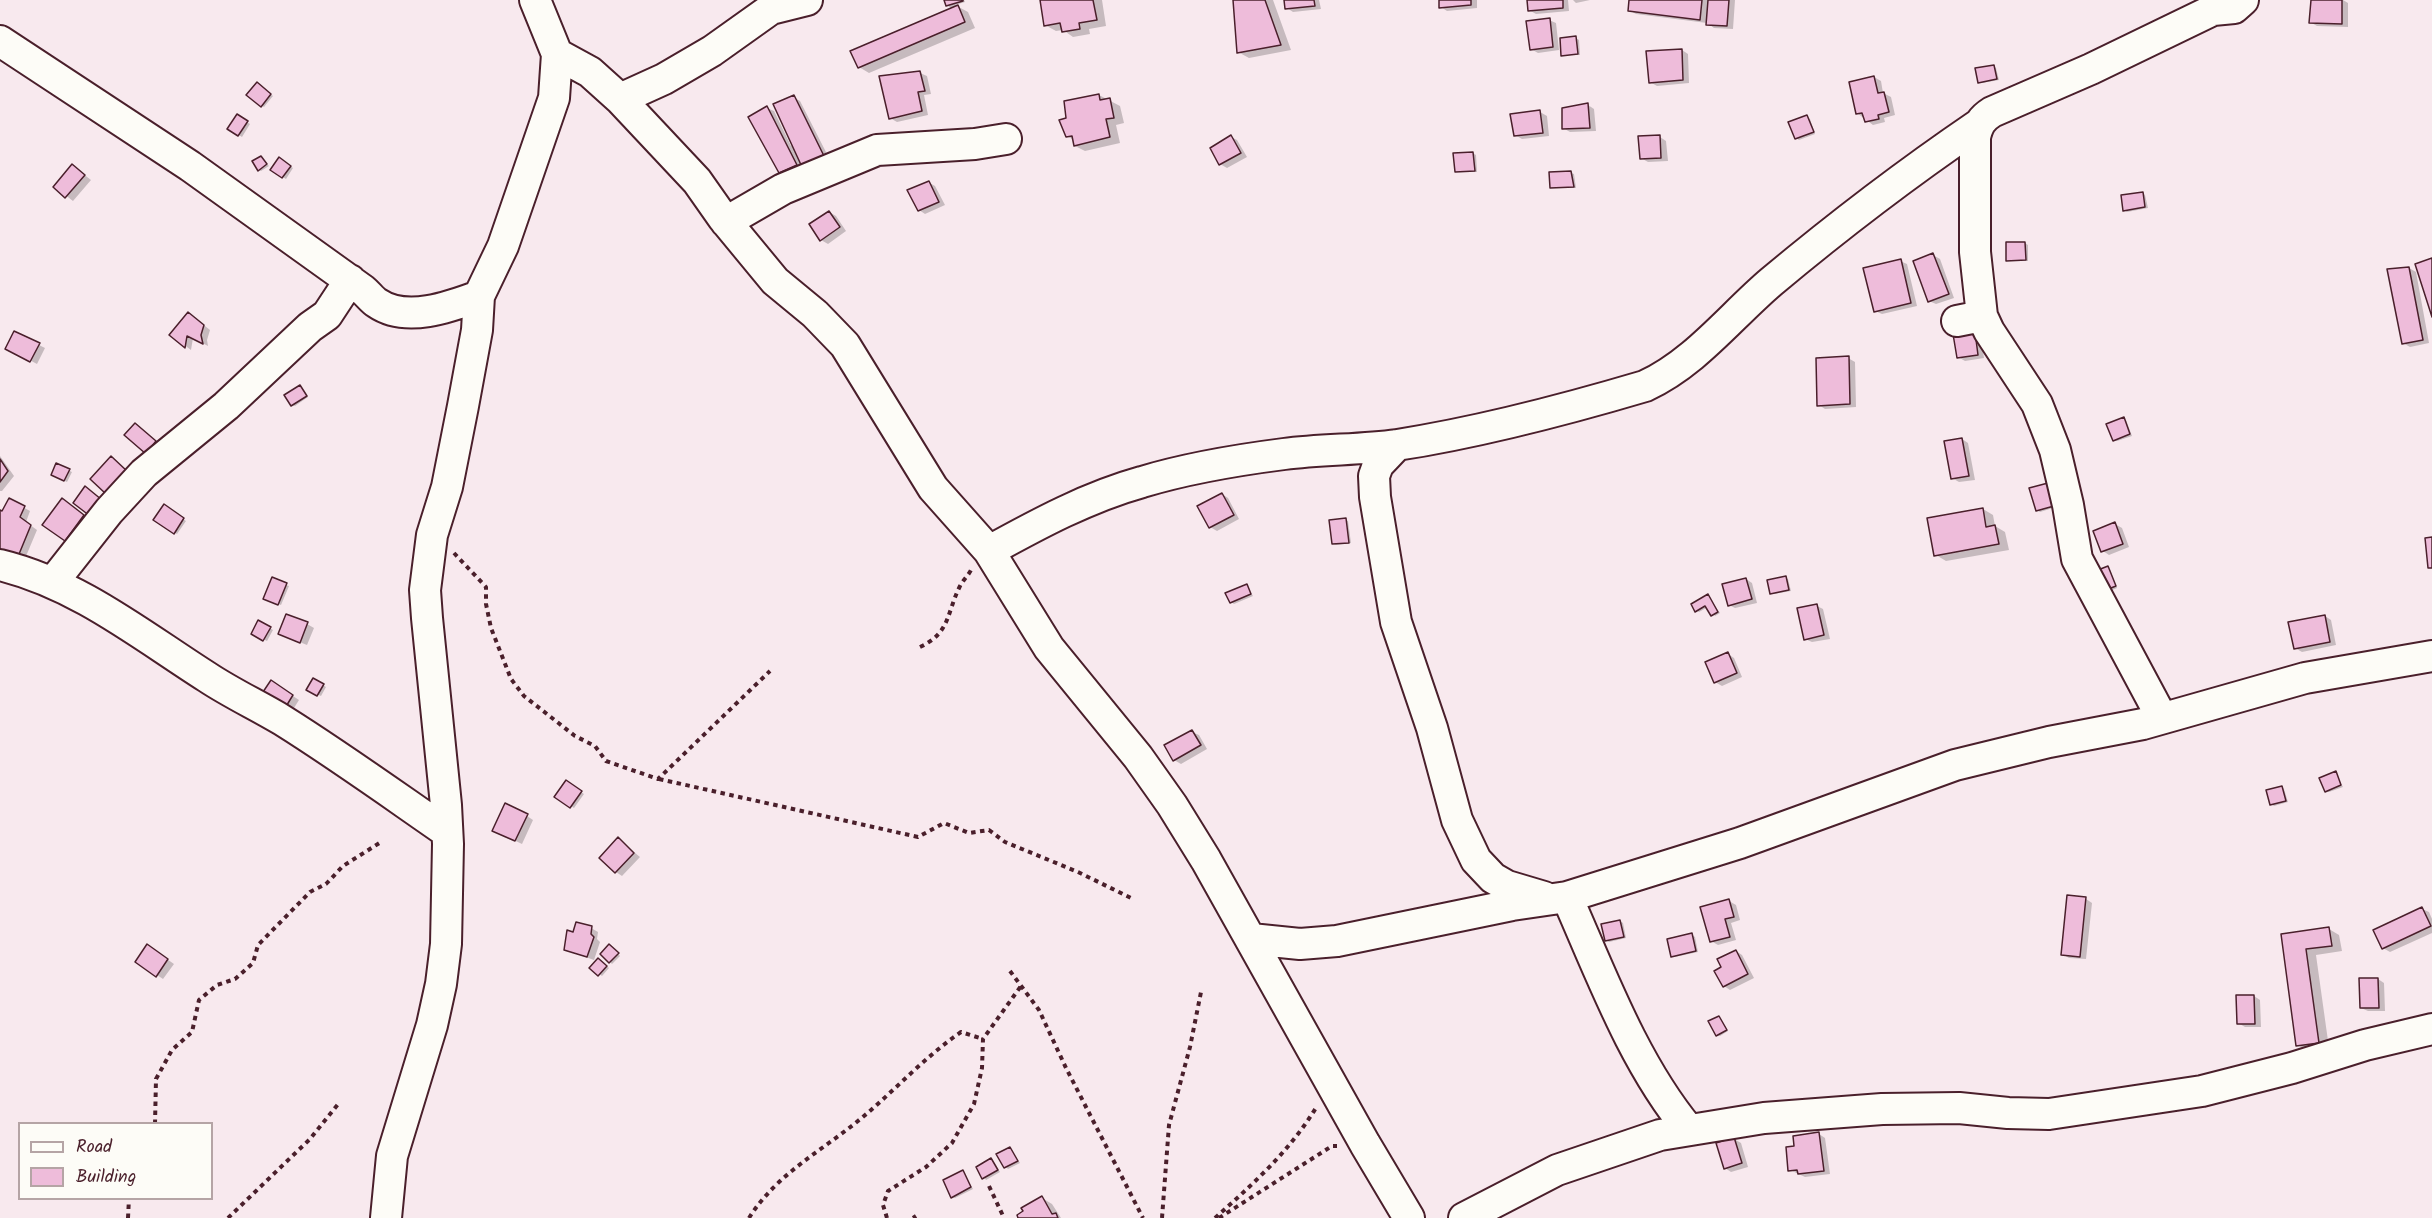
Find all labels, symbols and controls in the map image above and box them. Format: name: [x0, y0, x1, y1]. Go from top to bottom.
legend: [18, 1122, 213, 1200]
text: Road: [76, 1133, 112, 1162]
text: Building: [76, 1163, 136, 1192]

